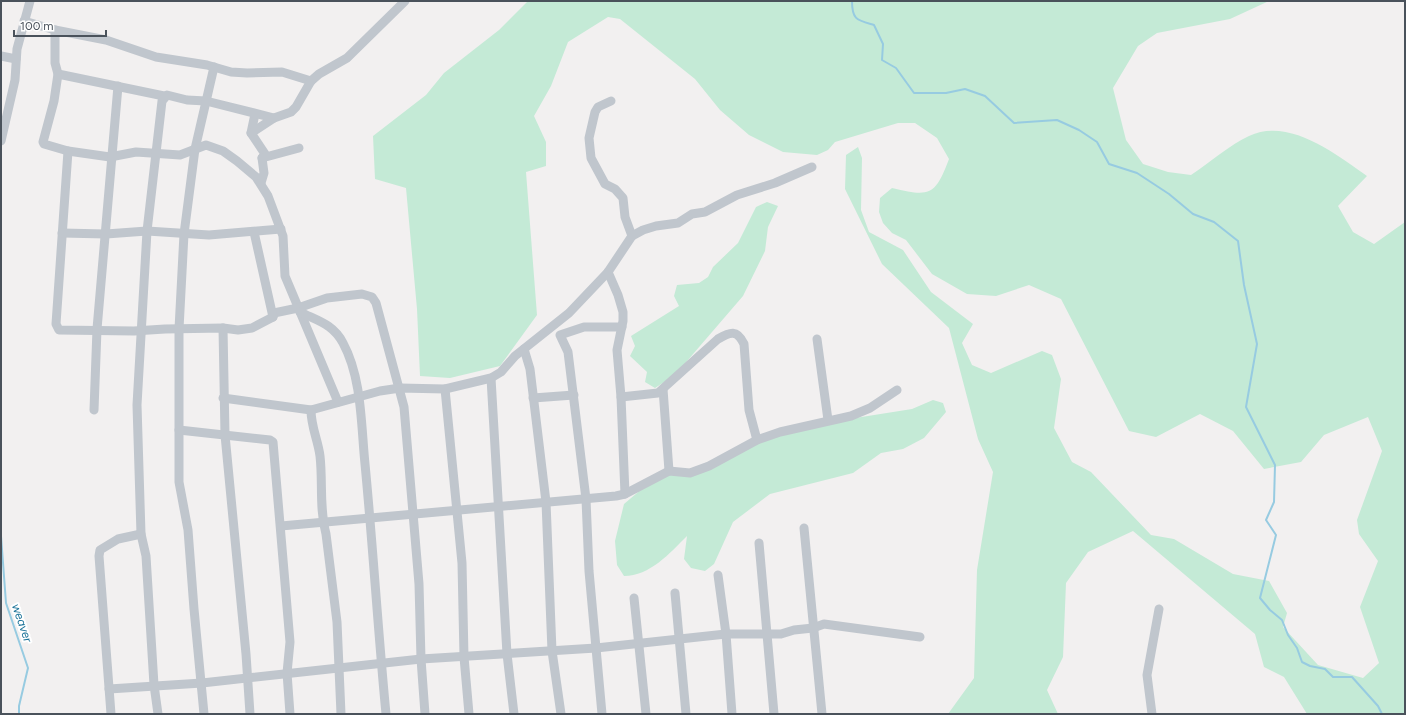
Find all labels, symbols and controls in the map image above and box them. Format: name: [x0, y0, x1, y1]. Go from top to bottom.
scale bar: [14, 12, 106, 38]
text: 100 m: [20, 19, 54, 33]
water label: weaver: [9, 602, 35, 645]

